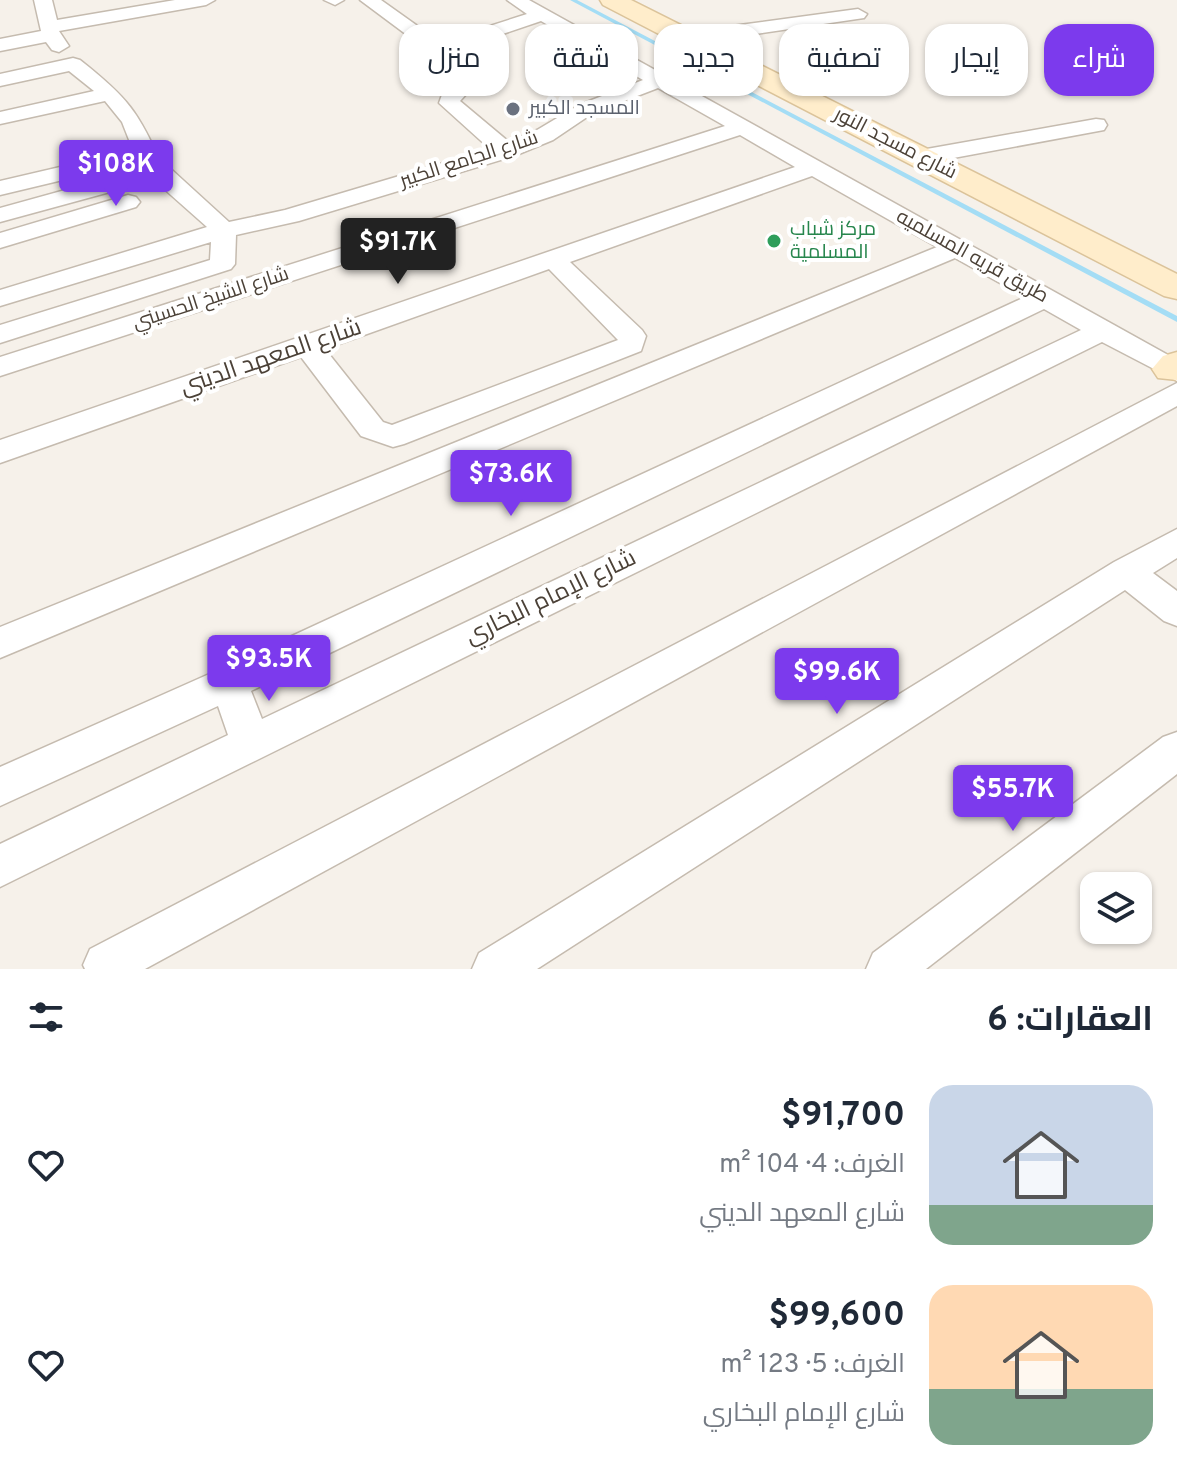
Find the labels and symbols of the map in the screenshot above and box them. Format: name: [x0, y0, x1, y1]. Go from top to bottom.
place label: المسجد الكبير: [528, 96, 640, 122]
marker: المسجد الكبير: [504, 100, 522, 118]
street label: شارع مسجد النور: [828, 101, 961, 186]
street label: شارع الجامع الكبير: [395, 125, 542, 195]
pin: $108K: [60, 140, 172, 208]
street label: طريق قريه المسلميه: [891, 204, 1053, 310]
place label: مركز شباب المسلمية: [790, 217, 876, 266]
pin: $91.7K: [333, 218, 463, 286]
marker: مركز شباب المسلمية: [765, 232, 783, 250]
street label: شارع الشيخ الحسيني: [130, 261, 293, 337]
street label: شارع المعهد الديني: [176, 313, 366, 405]
pin: $73.6K: [446, 450, 576, 518]
street label: شارع الإمام البخاري: [461, 544, 642, 653]
pin: $93.5K: [204, 635, 334, 703]
pin: $99.6K: [772, 648, 902, 716]
pin: $55.7K: [948, 765, 1078, 833]

